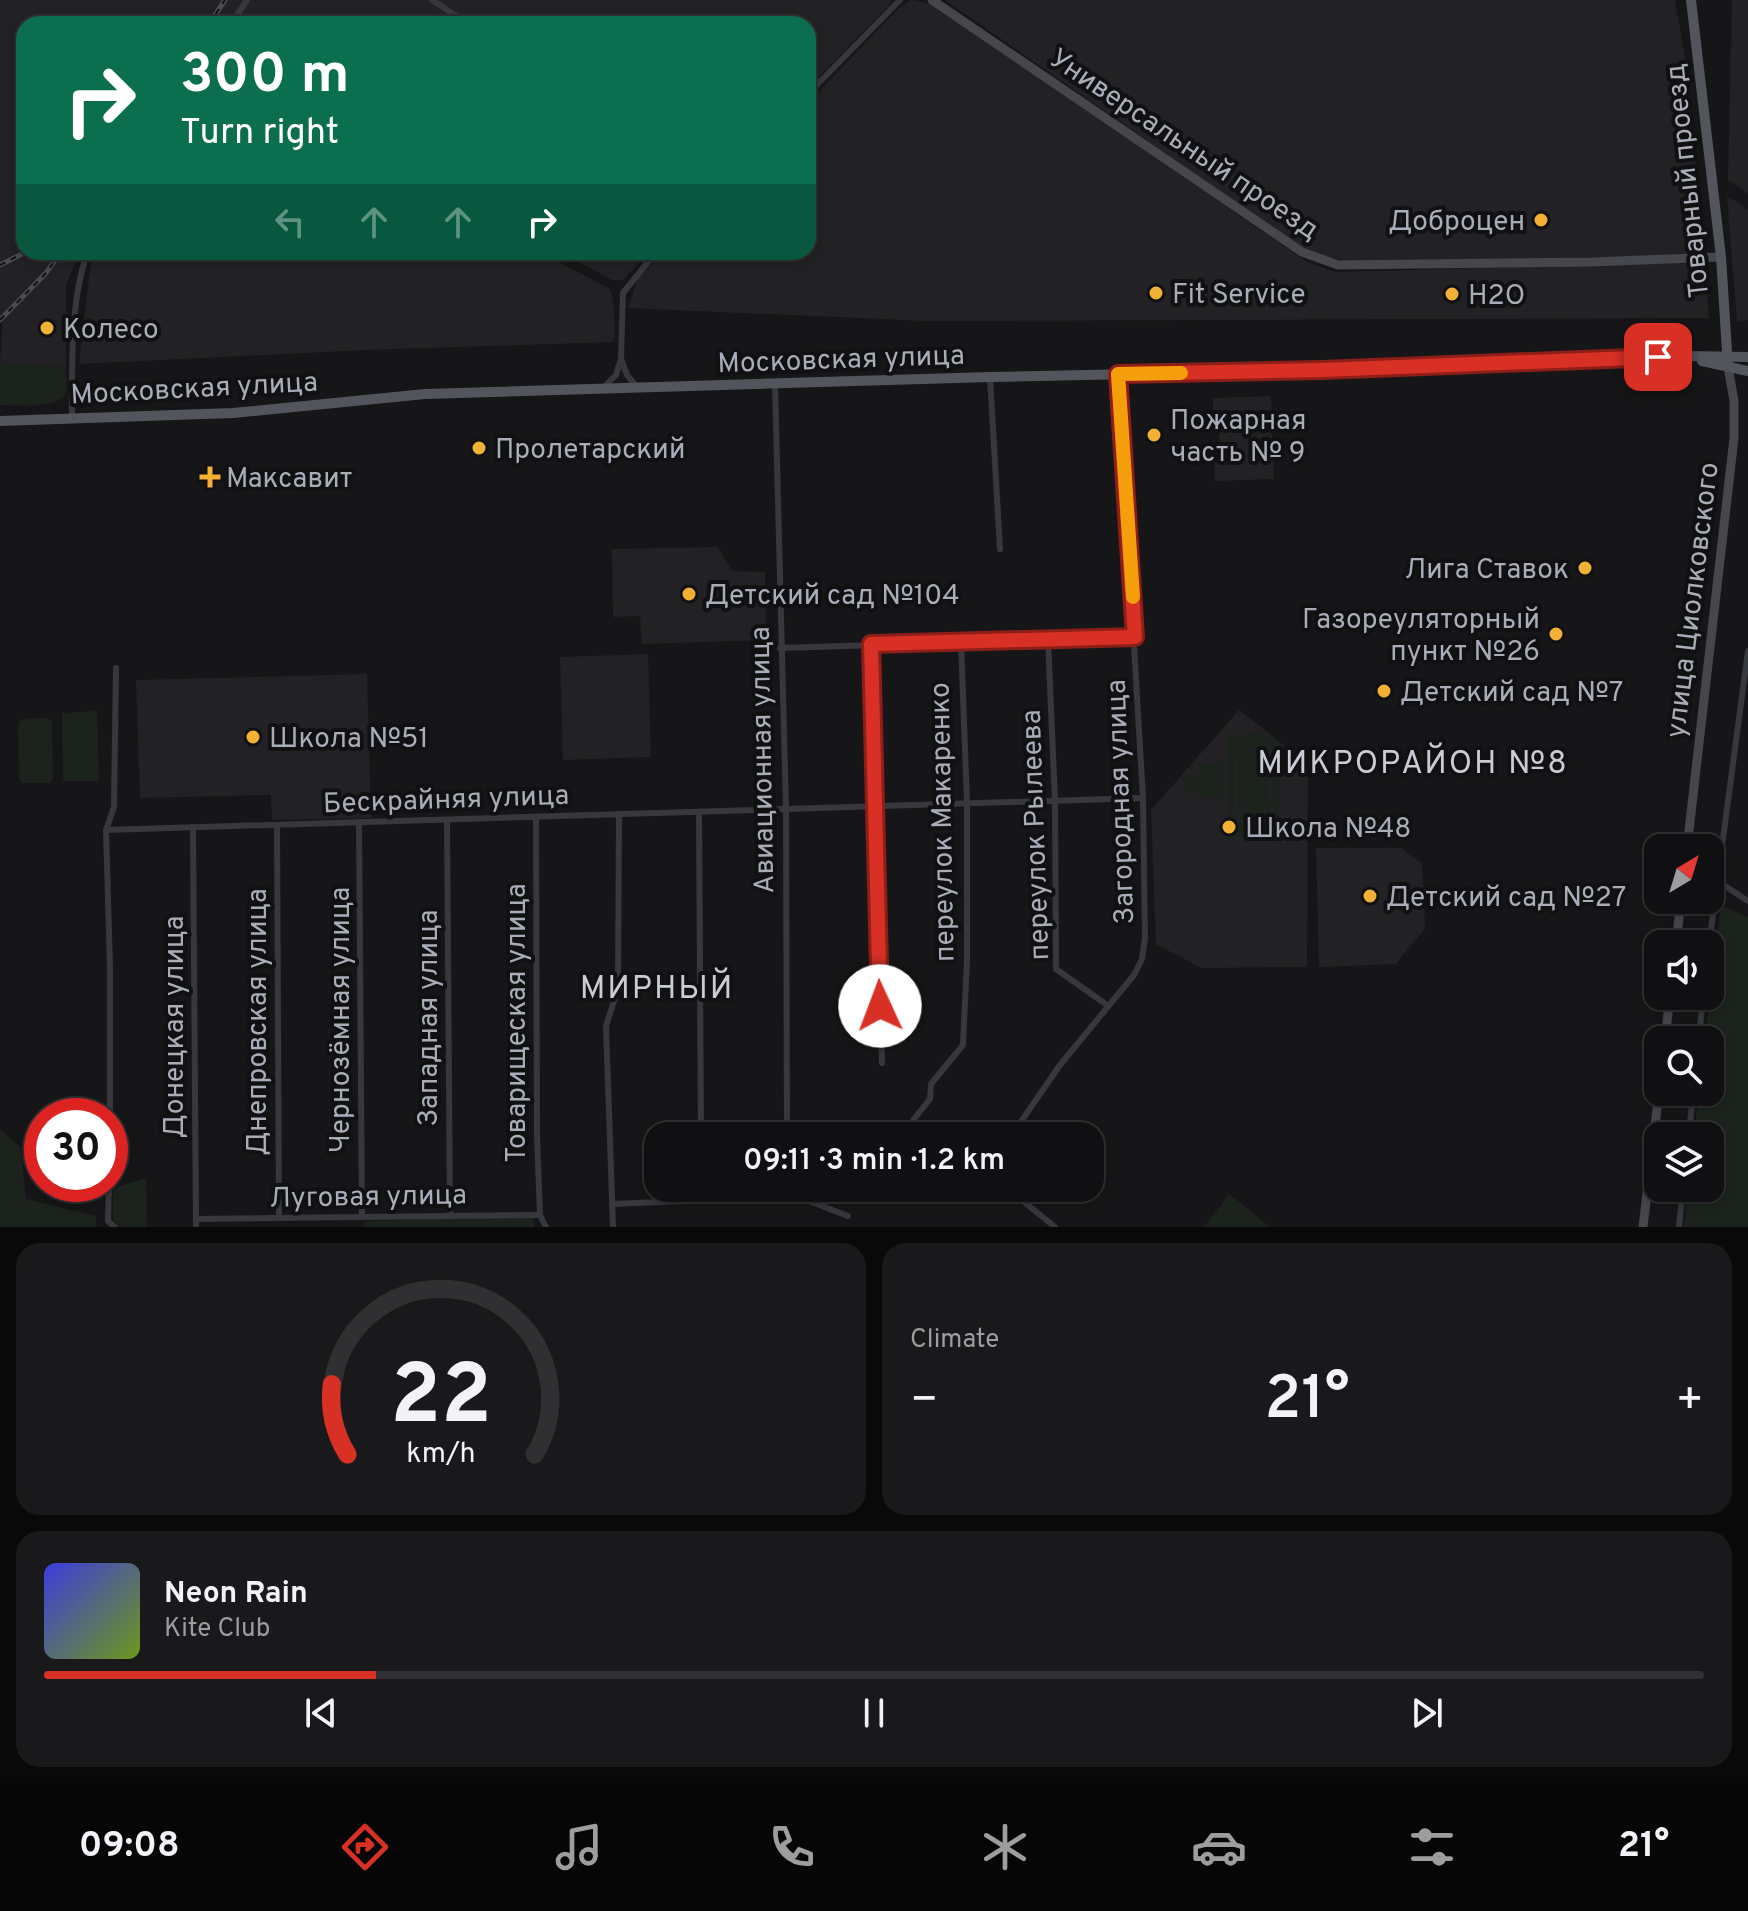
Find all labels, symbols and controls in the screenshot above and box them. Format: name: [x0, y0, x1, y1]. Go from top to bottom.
text: 300 m: [180, 42, 350, 112]
street label: Универсальный проезд: [1042, 42, 1325, 249]
icon: right: [48, 48, 152, 152]
street label: Товарный проезд: [1659, 62, 1719, 300]
text: Turn right: [180, 111, 339, 157]
icon: left: [268, 200, 312, 244]
icon: ahead: [352, 200, 396, 244]
icon: ahead: [436, 200, 480, 244]
icon: right: [520, 200, 564, 244]
place label: Доброцен: [1388, 205, 1525, 241]
marker: Доброцен: [1532, 211, 1550, 229]
place label: Fit Service: [1172, 278, 1306, 314]
place label: Н2О: [1468, 279, 1525, 315]
marker: Fit Service: [1147, 284, 1165, 302]
marker: Н2О: [1443, 285, 1461, 303]
place label: Колесо: [63, 313, 159, 349]
marker: Колесо: [38, 319, 56, 337]
pin: [1624, 323, 1692, 391]
icon: arrive: [1636, 335, 1680, 379]
street label: Московская улица: [717, 339, 965, 383]
street label: Московская улица: [70, 366, 319, 414]
place label: Пожарная часть № 9: [1170, 404, 1307, 472]
marker: Пожарная часть № 9: [1145, 426, 1163, 444]
place label: Пролетарский: [495, 433, 685, 469]
marker: Пролетарский: [470, 439, 488, 457]
street label: улица Циолковского: [1659, 460, 1729, 740]
place label: Максавит: [226, 462, 352, 498]
marker: Максавит: [201, 468, 219, 486]
place label: Лига Ставок: [1404, 553, 1569, 589]
marker: Лига Ставок: [1576, 559, 1594, 577]
place label: Детский сад №104: [705, 579, 960, 615]
marker: Детский сад №104: [680, 585, 698, 603]
place label: Газореуляторный пункт №26: [1302, 603, 1540, 671]
marker: Газореуляторный пункт №26: [1547, 625, 1565, 643]
street label: Авиационная улица: [744, 626, 784, 894]
place label: Детский сад №7: [1400, 676, 1623, 712]
street label: Загородная улица: [1100, 679, 1144, 925]
street label: переулок Макаренко: [924, 682, 964, 962]
marker: Детский сад №7: [1375, 682, 1393, 700]
street label: переулок Рылеева: [1015, 709, 1059, 961]
place label: Школа №51: [269, 722, 429, 758]
marker: Школа №51: [244, 728, 262, 746]
district label: МИКРОРАЙОН №8: [1257, 742, 1569, 785]
street label: Бескрайняя улица: [322, 779, 570, 823]
place label: Школа №48: [1245, 812, 1411, 848]
marker: Школа №48: [1220, 818, 1238, 836]
north arrow: [1644, 834, 1724, 914]
map controls: [1644, 834, 1724, 1202]
place label: Детский сад №27: [1386, 881, 1626, 917]
street label: Товарищеская улица: [500, 883, 536, 1163]
street label: Чернозёмная улица: [324, 887, 360, 1153]
marker: Детский сад №27: [1361, 887, 1379, 905]
street label: Днепровская улица: [241, 888, 277, 1156]
street label: Западная улица: [412, 909, 448, 1127]
street label: Донецкая улица: [158, 916, 194, 1138]
button: sound: [1644, 930, 1724, 1010]
position arrow: [838, 964, 922, 1048]
district label: МИРНЫЙ: [580, 967, 734, 1010]
button: search: [1644, 1026, 1724, 1106]
speed limit sign: 30: [24, 1098, 128, 1202]
button: layers: [1644, 1122, 1724, 1202]
text: 09:11 · 3 min · 1.2 km: [743, 1143, 1005, 1180]
street label: Луговая улица: [269, 1178, 467, 1218]
text: Climate: [910, 1324, 999, 1357]
text: 22: [390, 1348, 492, 1453]
text: 21°: [1265, 1364, 1350, 1440]
text: −: [910, 1374, 938, 1430]
text: +: [1676, 1374, 1704, 1430]
text: km/h: [406, 1437, 476, 1473]
text: Neon Rain: [164, 1576, 308, 1613]
text: Kite Club: [164, 1613, 270, 1646]
icon: previous: [299, 1691, 343, 1735]
icon: pause: [852, 1691, 896, 1735]
icon: next: [1405, 1691, 1449, 1735]
icon: directions: [337, 1819, 393, 1875]
icon: music: [551, 1819, 607, 1875]
icon: phone: [764, 1819, 820, 1875]
icon: climate: [977, 1819, 1033, 1875]
icon: car: [1191, 1819, 1247, 1875]
icon: filters: [1404, 1819, 1460, 1875]
text: 09:08: [79, 1824, 180, 1870]
text: 21°: [1618, 1824, 1669, 1870]

